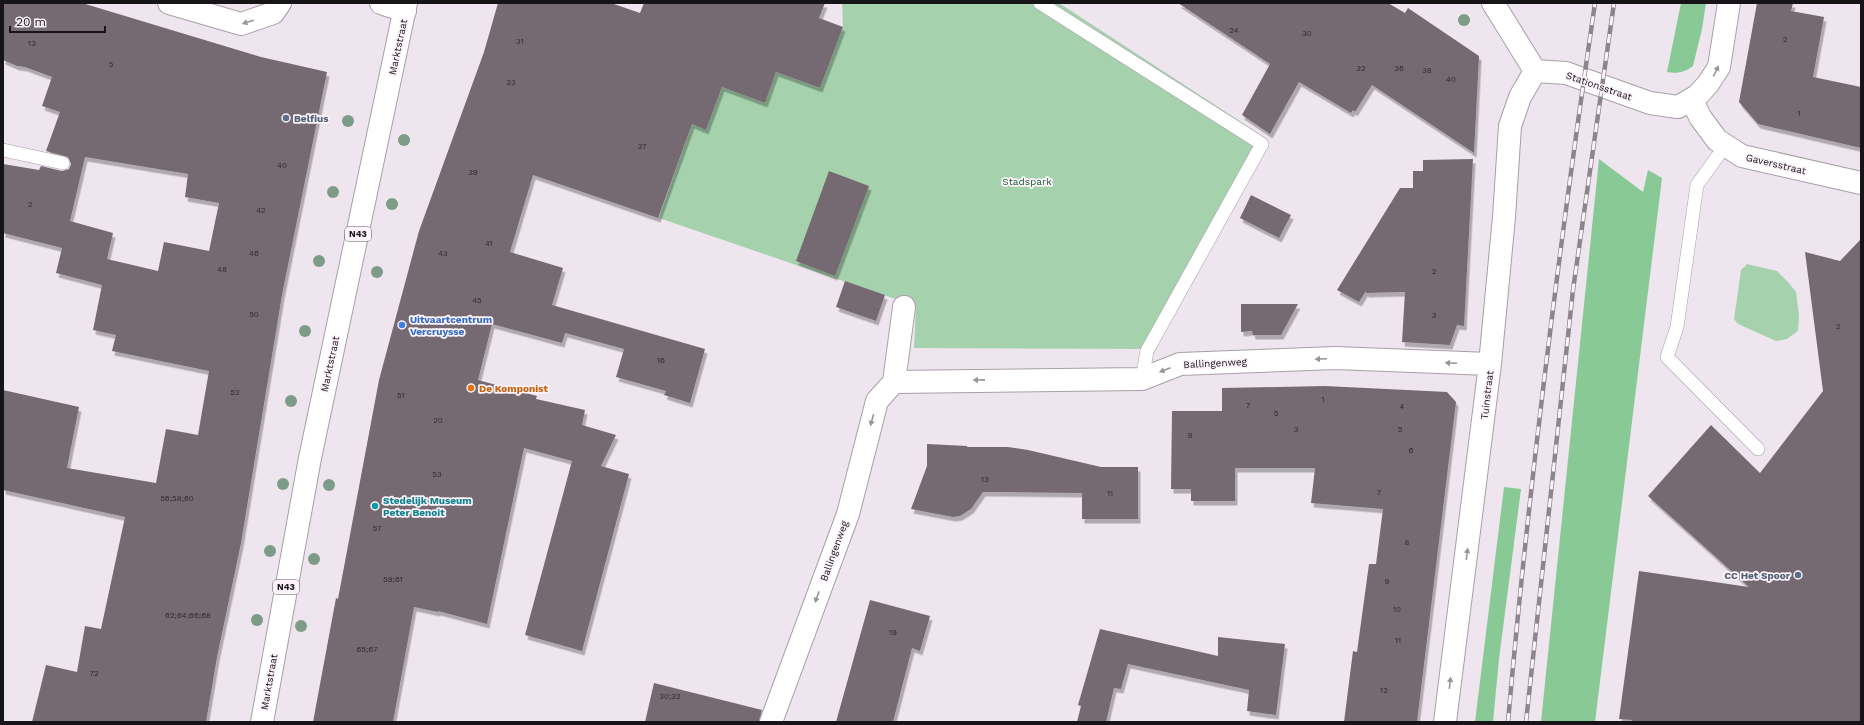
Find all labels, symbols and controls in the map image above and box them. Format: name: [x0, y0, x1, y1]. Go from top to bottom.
scale bar: [10, 8, 105, 34]
text: 20 m: [16, 15, 46, 29]
street label: Marktstraat: [387, 17, 409, 76]
one-way arrow: [241, 19, 253, 25]
house number: 24: [1229, 26, 1239, 35]
house number: 30: [1302, 29, 1312, 38]
house number: 2: [1783, 35, 1788, 44]
house number: 31: [516, 37, 524, 46]
house number: 13: [28, 39, 36, 48]
house number: 5: [109, 60, 114, 69]
house number: 32: [1356, 64, 1366, 73]
house number: 36: [1394, 64, 1404, 73]
one-way arrow: [1713, 65, 1720, 77]
house number: 38: [1422, 66, 1432, 75]
street label: Stationsstraat: [1565, 70, 1634, 103]
house number: 40: [1446, 75, 1456, 84]
house number: 33: [506, 78, 516, 87]
house number: 1: [1797, 109, 1801, 118]
marker: Belfius: [281, 113, 291, 123]
place label: Belfius: [294, 113, 329, 124]
house number: 37: [638, 142, 647, 151]
street label: Gaversstraat: [1745, 152, 1808, 176]
house number: 40: [277, 161, 287, 170]
house number: 39: [468, 168, 478, 177]
park label: Stadspark: [1002, 176, 1052, 187]
house number: 2: [28, 200, 33, 209]
house number: 42: [256, 206, 266, 215]
road number: N43: [345, 227, 371, 241]
house number: 41: [485, 239, 493, 248]
house number: 46: [249, 249, 259, 258]
house number: 43: [438, 249, 448, 258]
house number: 48: [217, 265, 227, 274]
house number: 2: [1432, 267, 1437, 276]
house number: 45: [472, 296, 482, 305]
house number: 50: [249, 310, 259, 319]
house number: 3: [1432, 311, 1437, 320]
place label: Uitvaartcentrum Vercruysse: [410, 314, 492, 337]
marker: Uitvaartcentrum Vercruysse: [397, 320, 407, 330]
house number: 2: [1836, 322, 1841, 331]
street label: Marktstraat: [319, 334, 341, 393]
one-way arrow: [1315, 355, 1327, 362]
house number: 16: [657, 356, 665, 365]
street label: Ballingenweg: [1183, 356, 1248, 370]
one-way arrow: [1445, 359, 1457, 366]
one-way arrow: [1158, 368, 1170, 374]
street label: Tuinstraat: [1479, 369, 1496, 420]
one-way arrow: [972, 377, 985, 383]
marker: De Komponist: [466, 383, 476, 393]
place label: De Komponist: [479, 383, 548, 394]
house number: 52: [230, 388, 240, 397]
house number: 51: [397, 391, 405, 400]
house number: 1: [1321, 395, 1325, 404]
house number: 7: [1246, 401, 1251, 410]
house number: 4: [1400, 402, 1405, 411]
house number: 5: [1274, 409, 1279, 418]
one-way arrow: [869, 414, 875, 426]
house number: 20: [433, 416, 443, 425]
house number: 3: [1294, 425, 1299, 434]
house number: 5: [1398, 425, 1403, 434]
house number: 9: [1188, 431, 1193, 440]
house number: 6: [1409, 446, 1414, 455]
house number: 53: [432, 470, 442, 479]
house number: 13: [981, 475, 989, 484]
house number: 7: [1377, 488, 1382, 497]
house number: 11: [1107, 489, 1113, 498]
house number: 56;58;60: [160, 494, 194, 503]
place label: Stedelijk Museum Peter Benoit: [383, 495, 472, 518]
marker: Stedelijk Museum Peter Benoit: [370, 501, 380, 511]
street label: Ballingenweg: [818, 519, 850, 583]
house number: 57: [372, 524, 382, 533]
house number: 8: [1405, 538, 1410, 547]
one-way arrow: [1464, 548, 1470, 560]
place label: CC Het Spoor: [1724, 570, 1791, 581]
marker: CC Het Spoor: [1793, 570, 1803, 580]
house number: 59;61: [383, 575, 403, 584]
house number: 9: [1385, 577, 1390, 586]
road number: N43: [273, 580, 299, 594]
one-way arrow: [813, 592, 819, 604]
house number: 10: [1393, 605, 1401, 614]
house number: 62;64;66;68: [165, 611, 211, 620]
house number: 19: [889, 628, 897, 637]
house number: 11: [1395, 636, 1401, 645]
house number: 65;67: [356, 645, 378, 654]
street label: Marktstraat: [259, 652, 279, 711]
house number: 72: [89, 669, 99, 678]
one-way arrow: [1447, 677, 1453, 689]
house number: 12: [1380, 686, 1388, 695]
house number: 30;32: [659, 692, 681, 701]

